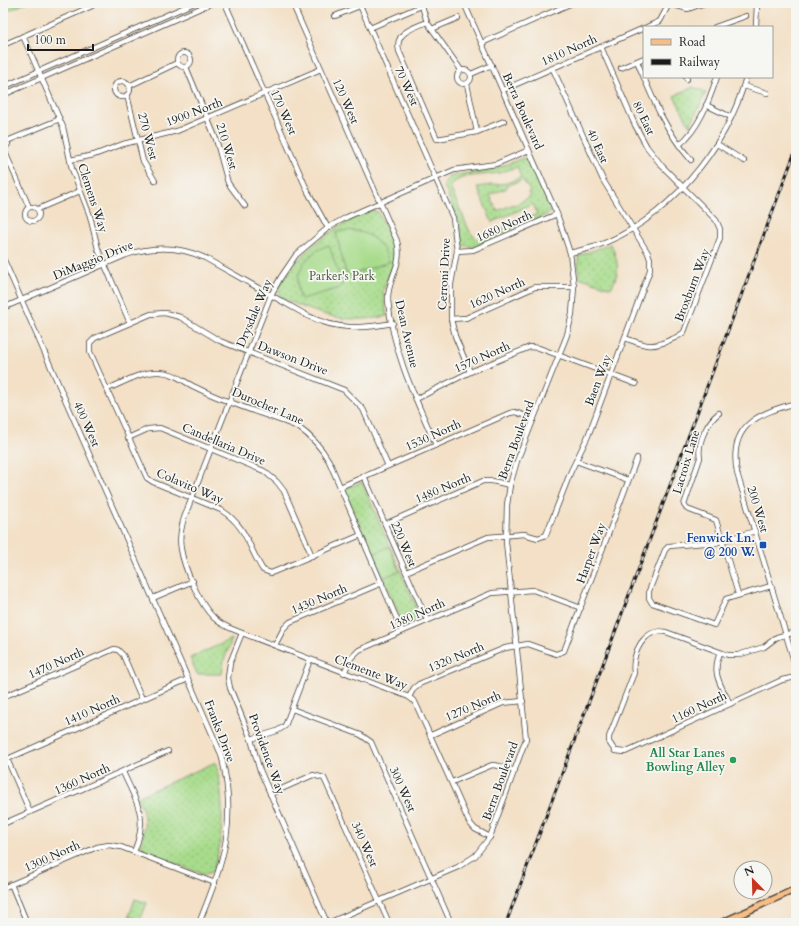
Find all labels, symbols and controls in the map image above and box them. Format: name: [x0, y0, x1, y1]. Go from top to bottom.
scale bar: [28, 26, 93, 52]
legend: [643, 26, 773, 78]
street label: 1810 North: [539, 30, 600, 69]
text: 100 m: [34, 32, 67, 48]
text: Road: [679, 34, 706, 50]
text: Railway: [679, 54, 721, 70]
street label: 70 West: [391, 64, 423, 109]
street label: Berra Boulevard: [499, 70, 547, 152]
street label: 120 West: [329, 76, 363, 126]
street label: 170 West: [267, 87, 301, 137]
street label: 1900 North: [163, 94, 225, 130]
street label: 80 East: [629, 98, 659, 138]
street label: 270 West: [134, 111, 162, 162]
street label: 210 West: [212, 121, 242, 172]
street label: 40 East: [583, 126, 613, 166]
street label: Clemens Way: [74, 161, 112, 235]
street label: 1680 North: [474, 206, 535, 245]
street label: DiMaggio Drive: [51, 237, 135, 283]
street label: Cerroni Drive: [434, 237, 454, 311]
street label: Broxburn Way: [671, 245, 714, 324]
park label: Parker's Park: [309, 268, 376, 284]
street label: 1620 North: [467, 273, 528, 312]
street label: Drysdale Way: [232, 276, 276, 350]
street label: Dean Avenue: [391, 298, 423, 370]
street label: Dawson Drive: [256, 337, 330, 379]
street label: 1570 North: [452, 337, 513, 376]
street label: Baen Way: [581, 351, 615, 408]
street label: Durocher Lane: [229, 384, 307, 428]
street label: Berra Boulevard: [494, 398, 538, 482]
street label: 400 West: [70, 399, 104, 449]
street label: 1530 North: [403, 415, 464, 454]
street label: Candellaria Drive: [180, 419, 268, 469]
street label: Lacroix Lane: [669, 428, 703, 496]
street label: Colavito Way: [154, 465, 227, 508]
street label: 1480 North: [413, 469, 474, 507]
street label: 200 West: [743, 484, 773, 535]
street label: 220 West: [387, 519, 421, 569]
street label: Harper Way: [573, 520, 610, 586]
place label: Fenwick Ln. @ 200 W.: [687, 530, 755, 560]
marker: Fenwick Ln. @ 200 W.: [758, 540, 768, 550]
street label: 1430 North: [289, 580, 350, 618]
street label: 1380 North: [387, 594, 448, 633]
street label: 1320 North: [426, 638, 487, 676]
street label: 1470 North: [26, 643, 87, 682]
street label: Clemente Way: [332, 651, 411, 694]
street label: 1270 North: [443, 687, 504, 725]
street label: 1160 North: [669, 687, 730, 727]
street label: 1410 North: [62, 690, 123, 729]
street label: Franks Drive: [201, 697, 239, 765]
street label: Providence Way: [245, 711, 289, 797]
street label: Berra Boulevard: [478, 739, 522, 823]
place label: All Star Lanes Bowling Alley: [646, 745, 725, 775]
marker: All Star Lanes Bowling Alley: [728, 755, 738, 765]
street label: 1360 North: [52, 759, 113, 798]
street label: 300 West: [386, 764, 420, 814]
street label: 340 West: [348, 819, 382, 869]
street label: 1300 North: [22, 836, 83, 875]
north arrow: [733, 860, 773, 900]
text: N: [742, 862, 757, 880]

